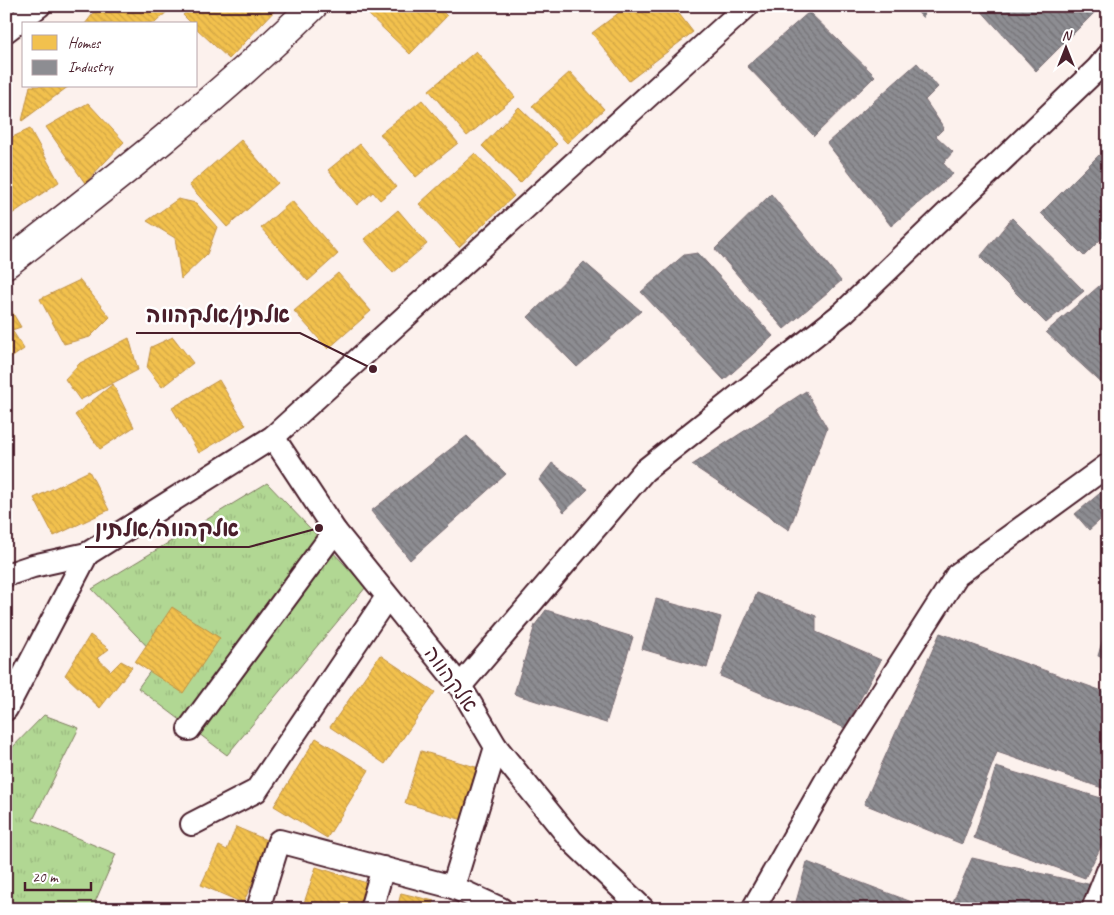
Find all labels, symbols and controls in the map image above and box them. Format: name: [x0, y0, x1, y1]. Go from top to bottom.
legend: [22, 22, 198, 88]
north arrow: [1042, 22, 1092, 72]
text: N: [1062, 27, 1073, 44]
text: Homes: [68, 34, 102, 53]
text: Industry: [68, 58, 115, 77]
callout: אלתין/אלקהווה: [136, 296, 300, 333]
text: אלתין/אלקהווה: [146, 301, 290, 329]
callout: אלקהווה/אלתין: [85, 510, 249, 547]
text: אלקהווה/אלתין: [95, 515, 239, 543]
street label: אלקהווה: [418, 641, 484, 717]
scale bar: [25, 860, 91, 892]
text: 20 m: [32, 868, 59, 887]

